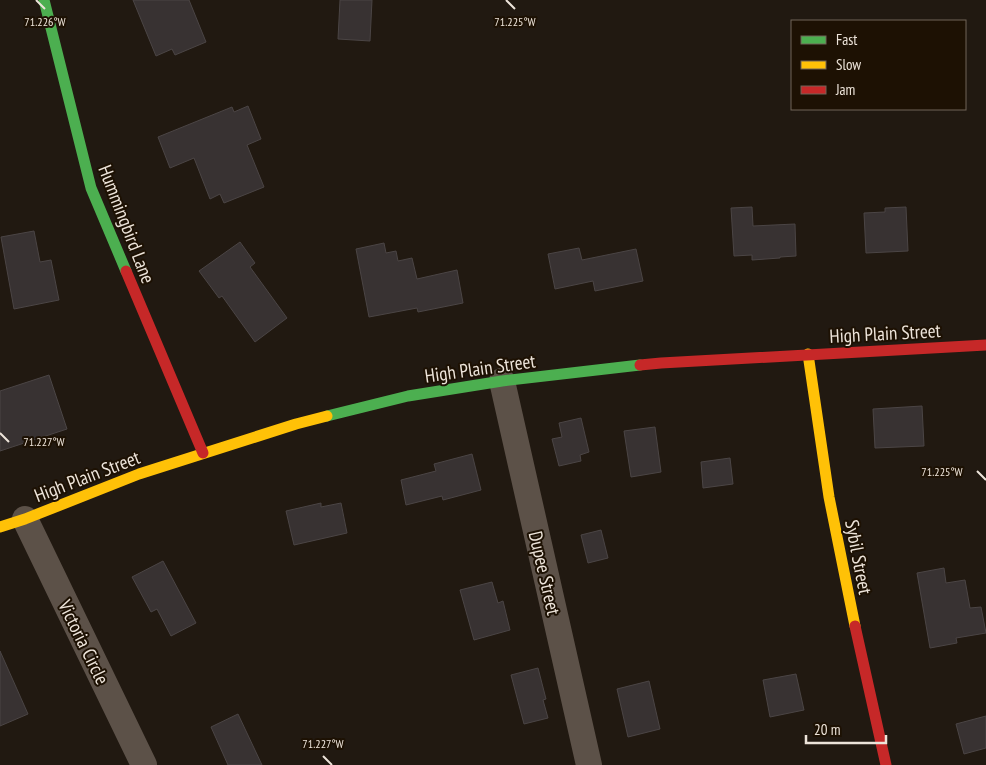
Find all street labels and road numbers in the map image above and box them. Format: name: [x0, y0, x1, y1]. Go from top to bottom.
street label: Hummingbird Lane: [93, 161, 161, 287]
street label: High Plain Street: [829, 318, 942, 348]
street label: High Plain Street: [423, 348, 538, 388]
street label: High Plain Street: [31, 445, 144, 507]
street label: Sybil Street: [840, 518, 878, 597]
street label: Dupee Street: [524, 529, 566, 618]
street label: Victoria Circle: [53, 595, 115, 688]

